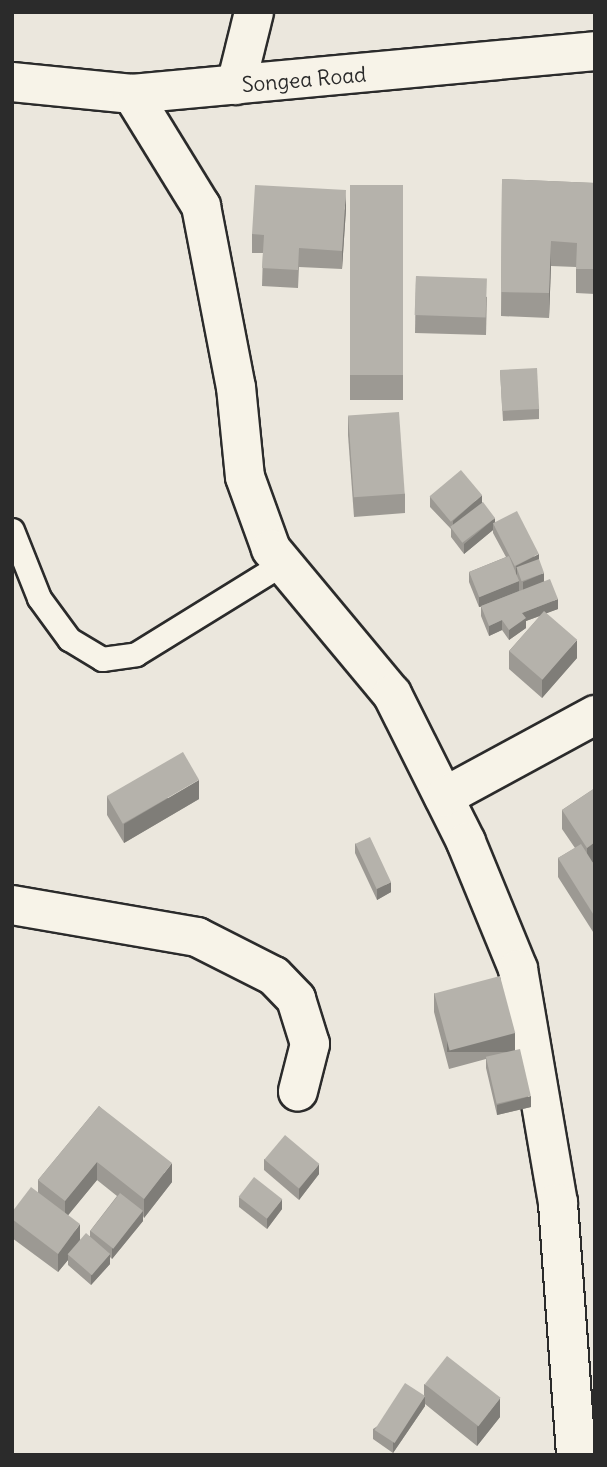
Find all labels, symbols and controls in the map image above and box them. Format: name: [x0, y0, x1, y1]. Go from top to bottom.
street label: Songea Road: [241, 62, 367, 98]

